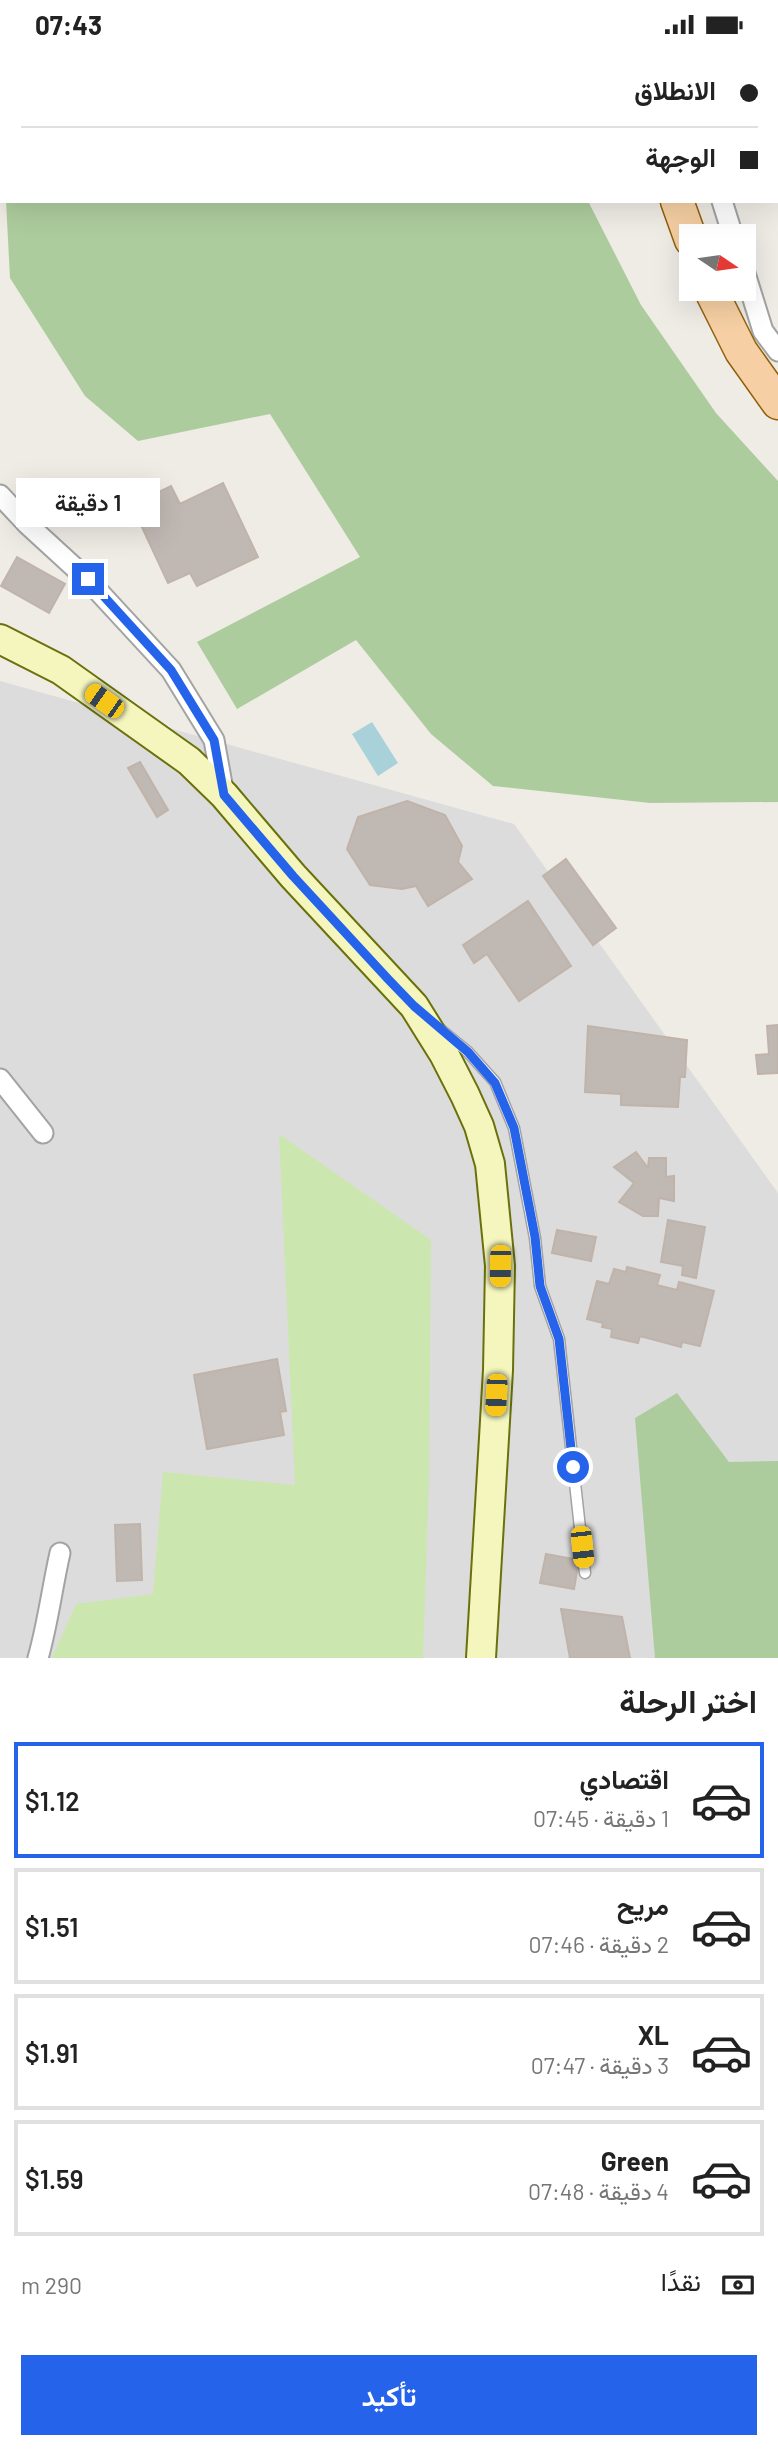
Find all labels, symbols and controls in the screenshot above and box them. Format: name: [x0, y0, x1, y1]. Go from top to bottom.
text: 07:43: [35, 9, 102, 40]
text: الانطلاق: [634, 74, 716, 105]
text: الوجهة: [645, 141, 716, 172]
north arrow: [679, 224, 756, 301]
map controls: [679, 224, 756, 301]
callout: 1 دقيقة: [16, 477, 160, 526]
text: 1 دقيقة: [55, 488, 121, 516]
route end: [72, 563, 104, 595]
car: [81, 680, 128, 722]
car: [490, 1245, 511, 1287]
car: [485, 1373, 508, 1417]
route start: [557, 1451, 589, 1483]
car: [570, 1525, 595, 1569]
text: اختر الرحلة: [619, 1681, 757, 1719]
text: اقتصادي: [580, 1763, 669, 1794]
icon: car: [690, 1769, 753, 1832]
text: $1.12: [25, 1785, 80, 1816]
text: 1 دقيقة · 07:45: [533, 1804, 669, 1832]
text: مريح: [617, 1889, 669, 1920]
icon: car: [690, 1895, 753, 1958]
text: $1.51: [25, 1911, 79, 1942]
text: 2 دقيقة · 07:46: [529, 1930, 669, 1958]
text: XL: [638, 2019, 669, 2050]
icon: car: [690, 2021, 753, 2084]
text: $1.91: [25, 2037, 78, 2068]
text: 3 دقيقة · 07:47: [531, 2051, 669, 2079]
text: Green: [601, 2145, 669, 2176]
icon: car: [690, 2147, 753, 2210]
text: $1.59: [25, 2163, 84, 2194]
text: 4 دقيقة · 07:48: [528, 2177, 669, 2205]
text: نقدًا: [661, 2265, 701, 2296]
icon: cash: [719, 2266, 757, 2304]
text: 290 m: [21, 2271, 82, 2299]
button: تأكيد: [21, 2355, 757, 2435]

